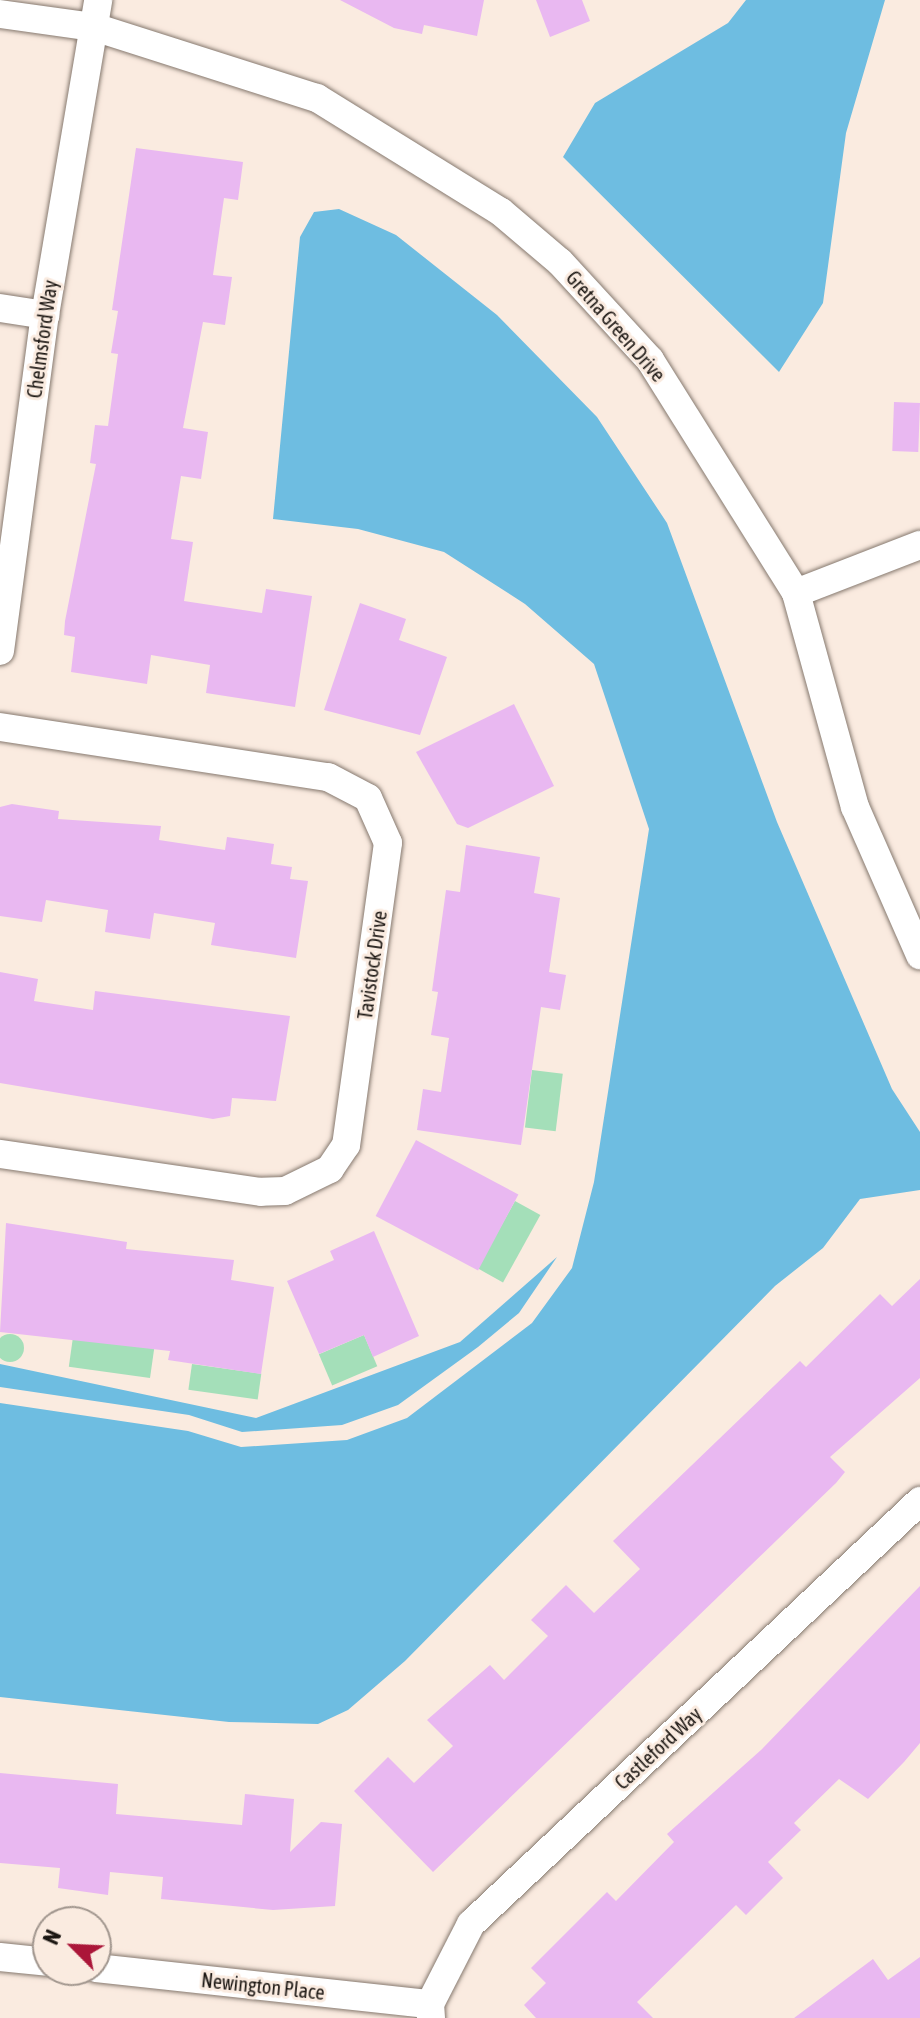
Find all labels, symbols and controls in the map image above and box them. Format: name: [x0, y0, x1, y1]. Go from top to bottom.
street label: Gretna Green Drive: [561, 266, 671, 386]
street label: Chelmsford Way: [22, 278, 62, 400]
street label: Tavistock Drive: [353, 909, 391, 1021]
street label: Castleford Way: [610, 1702, 706, 1794]
north arrow: [32, 1906, 112, 1986]
text: N: [37, 1926, 66, 1948]
street label: Newington Place: [200, 1968, 326, 2004]

